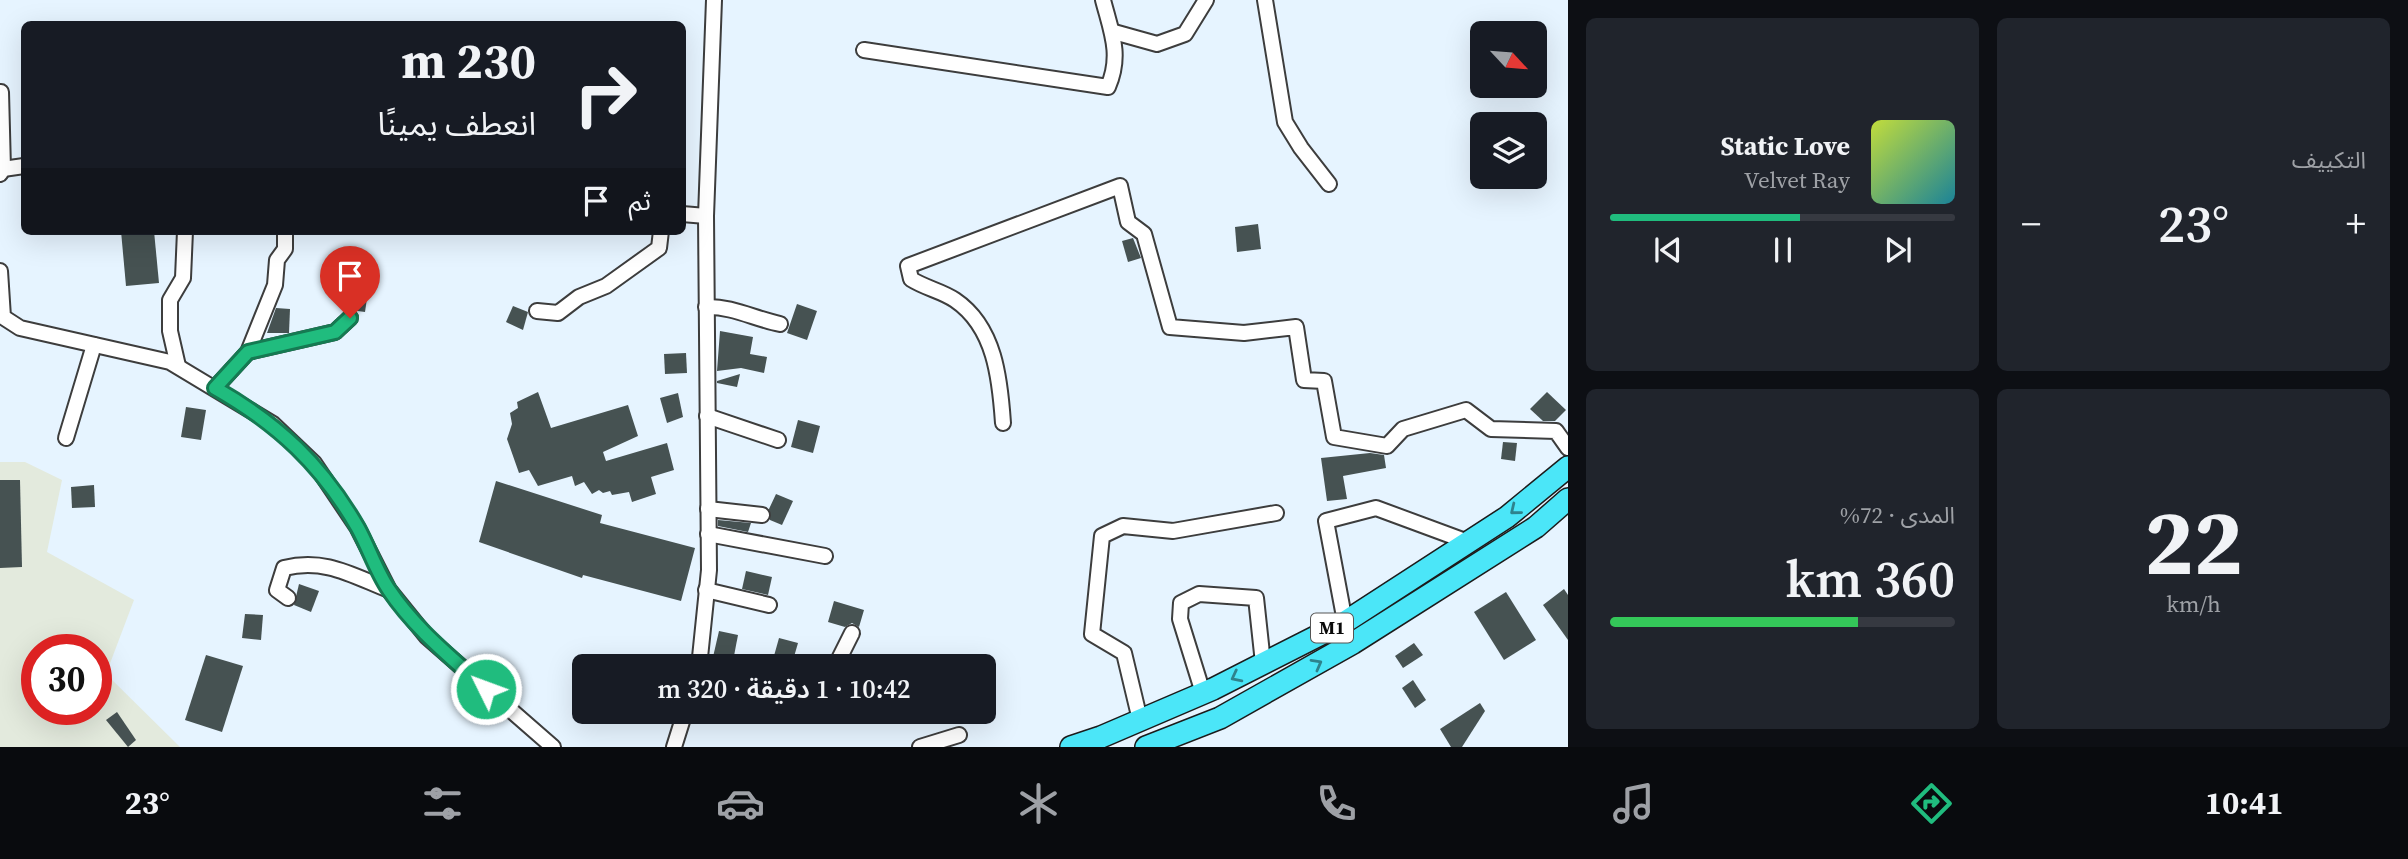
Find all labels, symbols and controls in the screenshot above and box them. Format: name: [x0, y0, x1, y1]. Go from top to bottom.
north arrow: [1470, 21, 1547, 98]
map controls: [1470, 21, 1547, 189]
text: 230 m: [401, 27, 536, 94]
icon: right: [560, 49, 651, 140]
text: انعطف يمينًا: [378, 102, 536, 146]
button: layers: [1470, 112, 1547, 189]
text: Static Love: [1721, 128, 1850, 164]
text: التكييف: [2292, 144, 2366, 176]
text: Velvet Ray: [1744, 164, 1850, 196]
icon: arrive: [577, 182, 615, 220]
text: ثم: [629, 183, 651, 219]
text: 23°: [2158, 188, 2229, 259]
text: −: [2021, 198, 2041, 250]
text: +: [2346, 198, 2366, 250]
icon: previous: [1649, 231, 1687, 269]
icon: pause: [1764, 231, 1802, 269]
icon: next: [1879, 231, 1917, 269]
pin: [320, 246, 380, 318]
icon: arrive: [331, 257, 369, 295]
text: 22: [2144, 480, 2243, 604]
text: المدى · 72%: [1840, 499, 1955, 531]
one-way arrow: [1511, 502, 1523, 515]
text: 360 km: [1786, 543, 1955, 614]
text: km/h: [2166, 588, 2221, 620]
road number: M1: [1311, 614, 1353, 642]
speed limit sign: 30: [21, 634, 112, 725]
position arrow: [449, 652, 523, 726]
one-way arrow: [1309, 659, 1322, 672]
one-way arrow: [1231, 668, 1243, 682]
text: 10:42 · 1 دقيقة · 320 m: [657, 671, 911, 707]
icon: filters: [418, 779, 467, 828]
icon: car: [716, 779, 765, 828]
icon: climate: [1014, 779, 1063, 828]
icon: phone: [1312, 779, 1361, 828]
icon: music: [1609, 779, 1658, 828]
icon: directions: [1907, 779, 1956, 828]
text: 23°: [124, 781, 170, 825]
text: 10:41: [2205, 781, 2284, 825]

